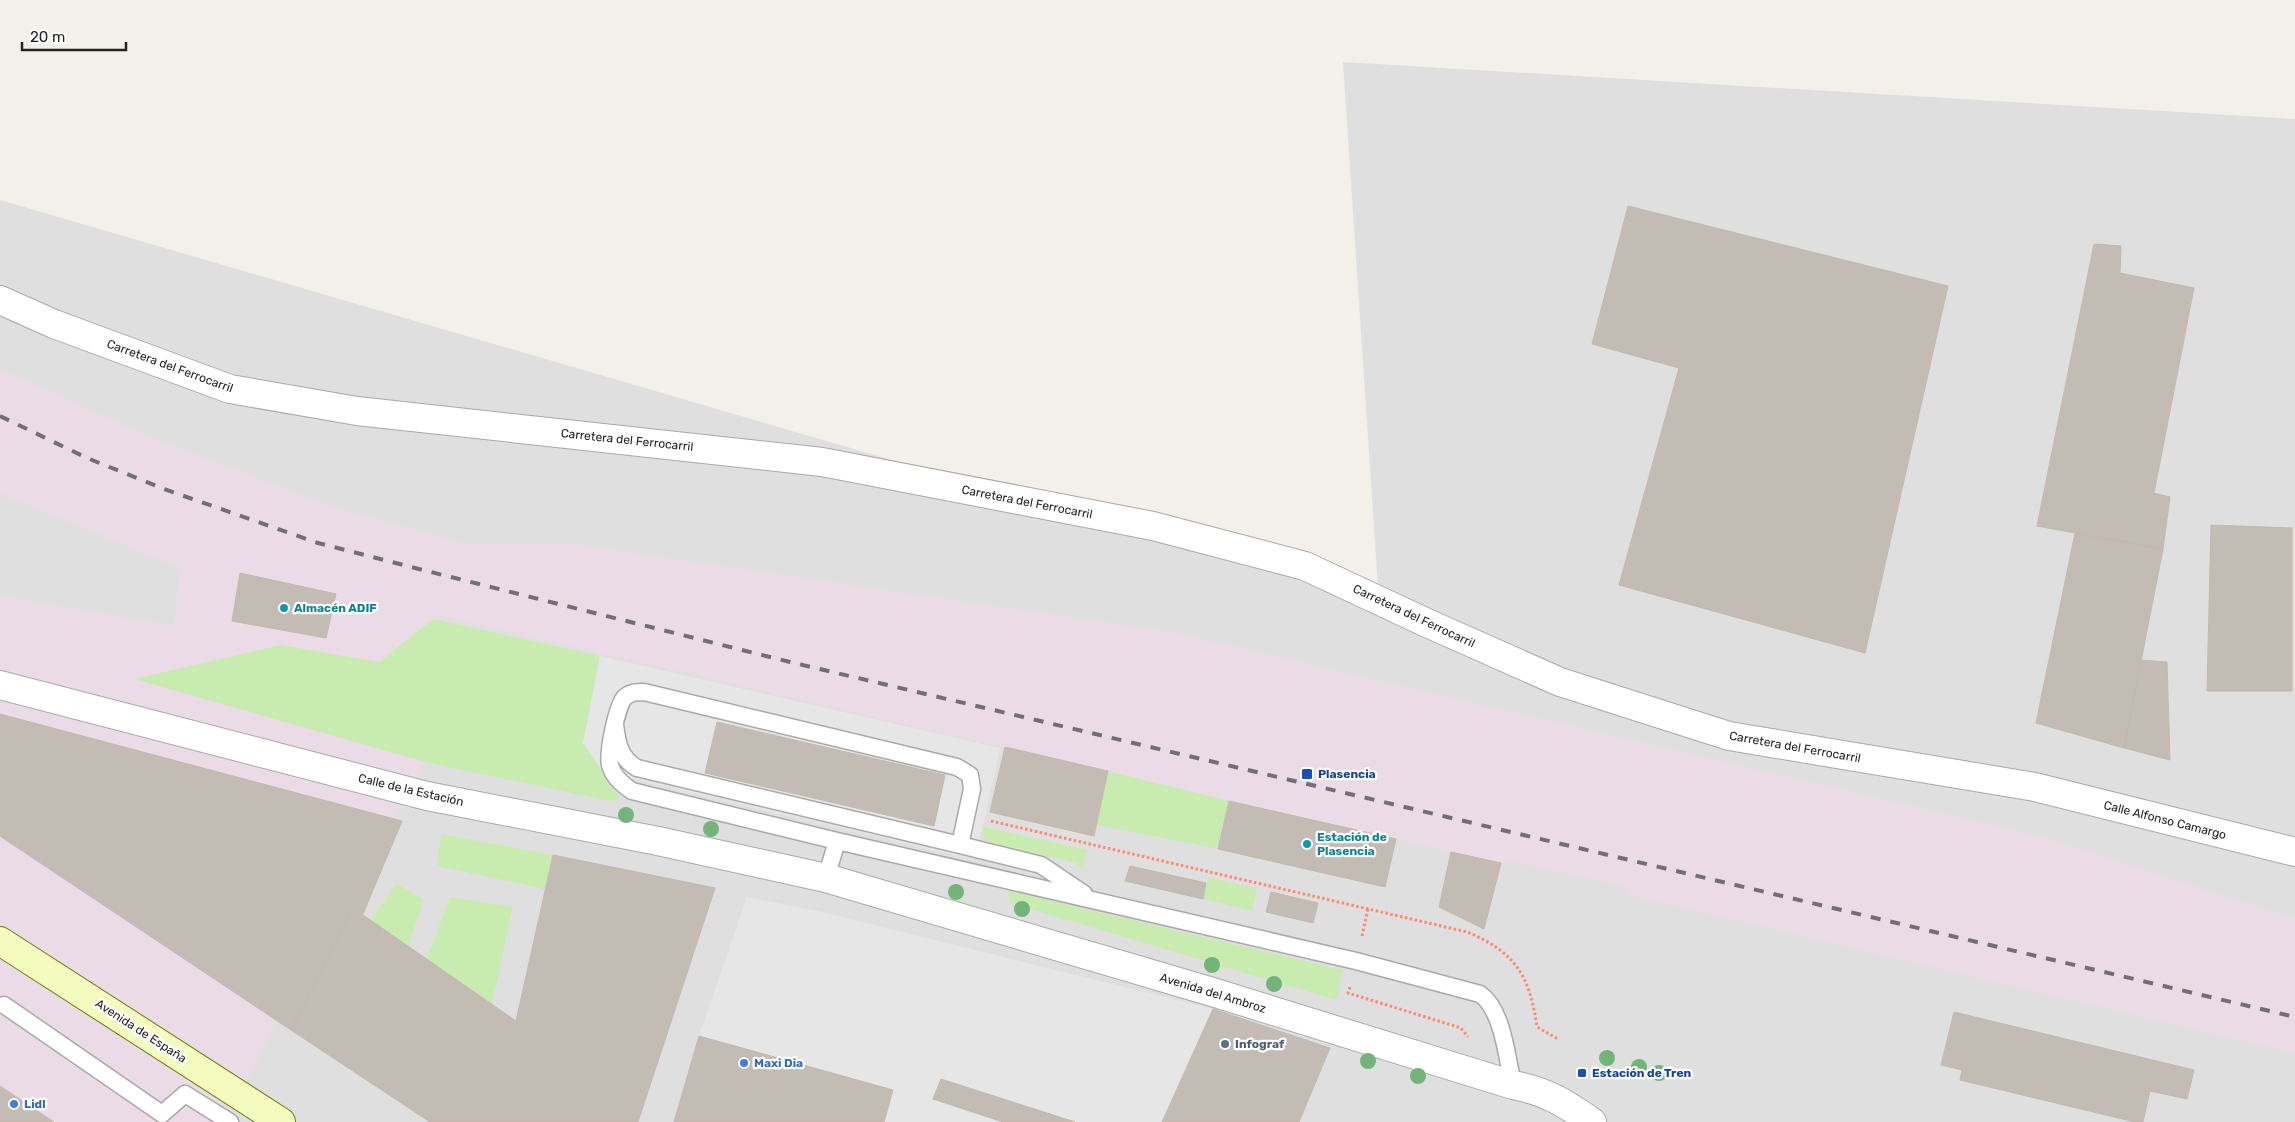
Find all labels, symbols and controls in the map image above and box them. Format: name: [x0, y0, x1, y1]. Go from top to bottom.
scale bar: [22, 20, 126, 52]
text: 20 m: [30, 28, 65, 46]
street label: Carretera del Ferrocarril: [105, 337, 235, 395]
street label: Carretera del Ferrocarril: [560, 426, 694, 454]
street label: Carretera del Ferrocarril: [960, 482, 1094, 522]
street label: Carretera del Ferrocarril: [1351, 582, 1477, 651]
place label: Almacén ADIF: [294, 601, 377, 615]
marker: Almacén ADIF: [278, 602, 290, 614]
street label: Carretera del Ferrocarril: [1728, 729, 1862, 765]
marker: Plasencia: [1300, 767, 1314, 781]
place label: Plasencia: [1318, 767, 1376, 781]
street label: Calle de la Estación: [357, 771, 465, 809]
street label: Calle Alfonso Camargo: [2102, 798, 2228, 842]
place label: Estación de Plasencia: [1317, 830, 1387, 858]
marker: Estación de Plasencia: [1301, 838, 1313, 850]
street label: Avenida del Ambroz: [1158, 970, 1268, 1016]
street label: Avenida de España: [93, 996, 189, 1066]
place label: Infograf: [1235, 1037, 1285, 1051]
marker: Infograf: [1219, 1038, 1231, 1050]
place label: Maxi Dia: [754, 1056, 803, 1070]
marker: Maxi Dia: [738, 1057, 750, 1069]
place label: Estación de Tren: [1592, 1066, 1692, 1080]
marker: Estación de Tren: [1576, 1067, 1588, 1079]
place label: Lidl: [24, 1097, 46, 1111]
marker: Lidl: [8, 1098, 20, 1110]

